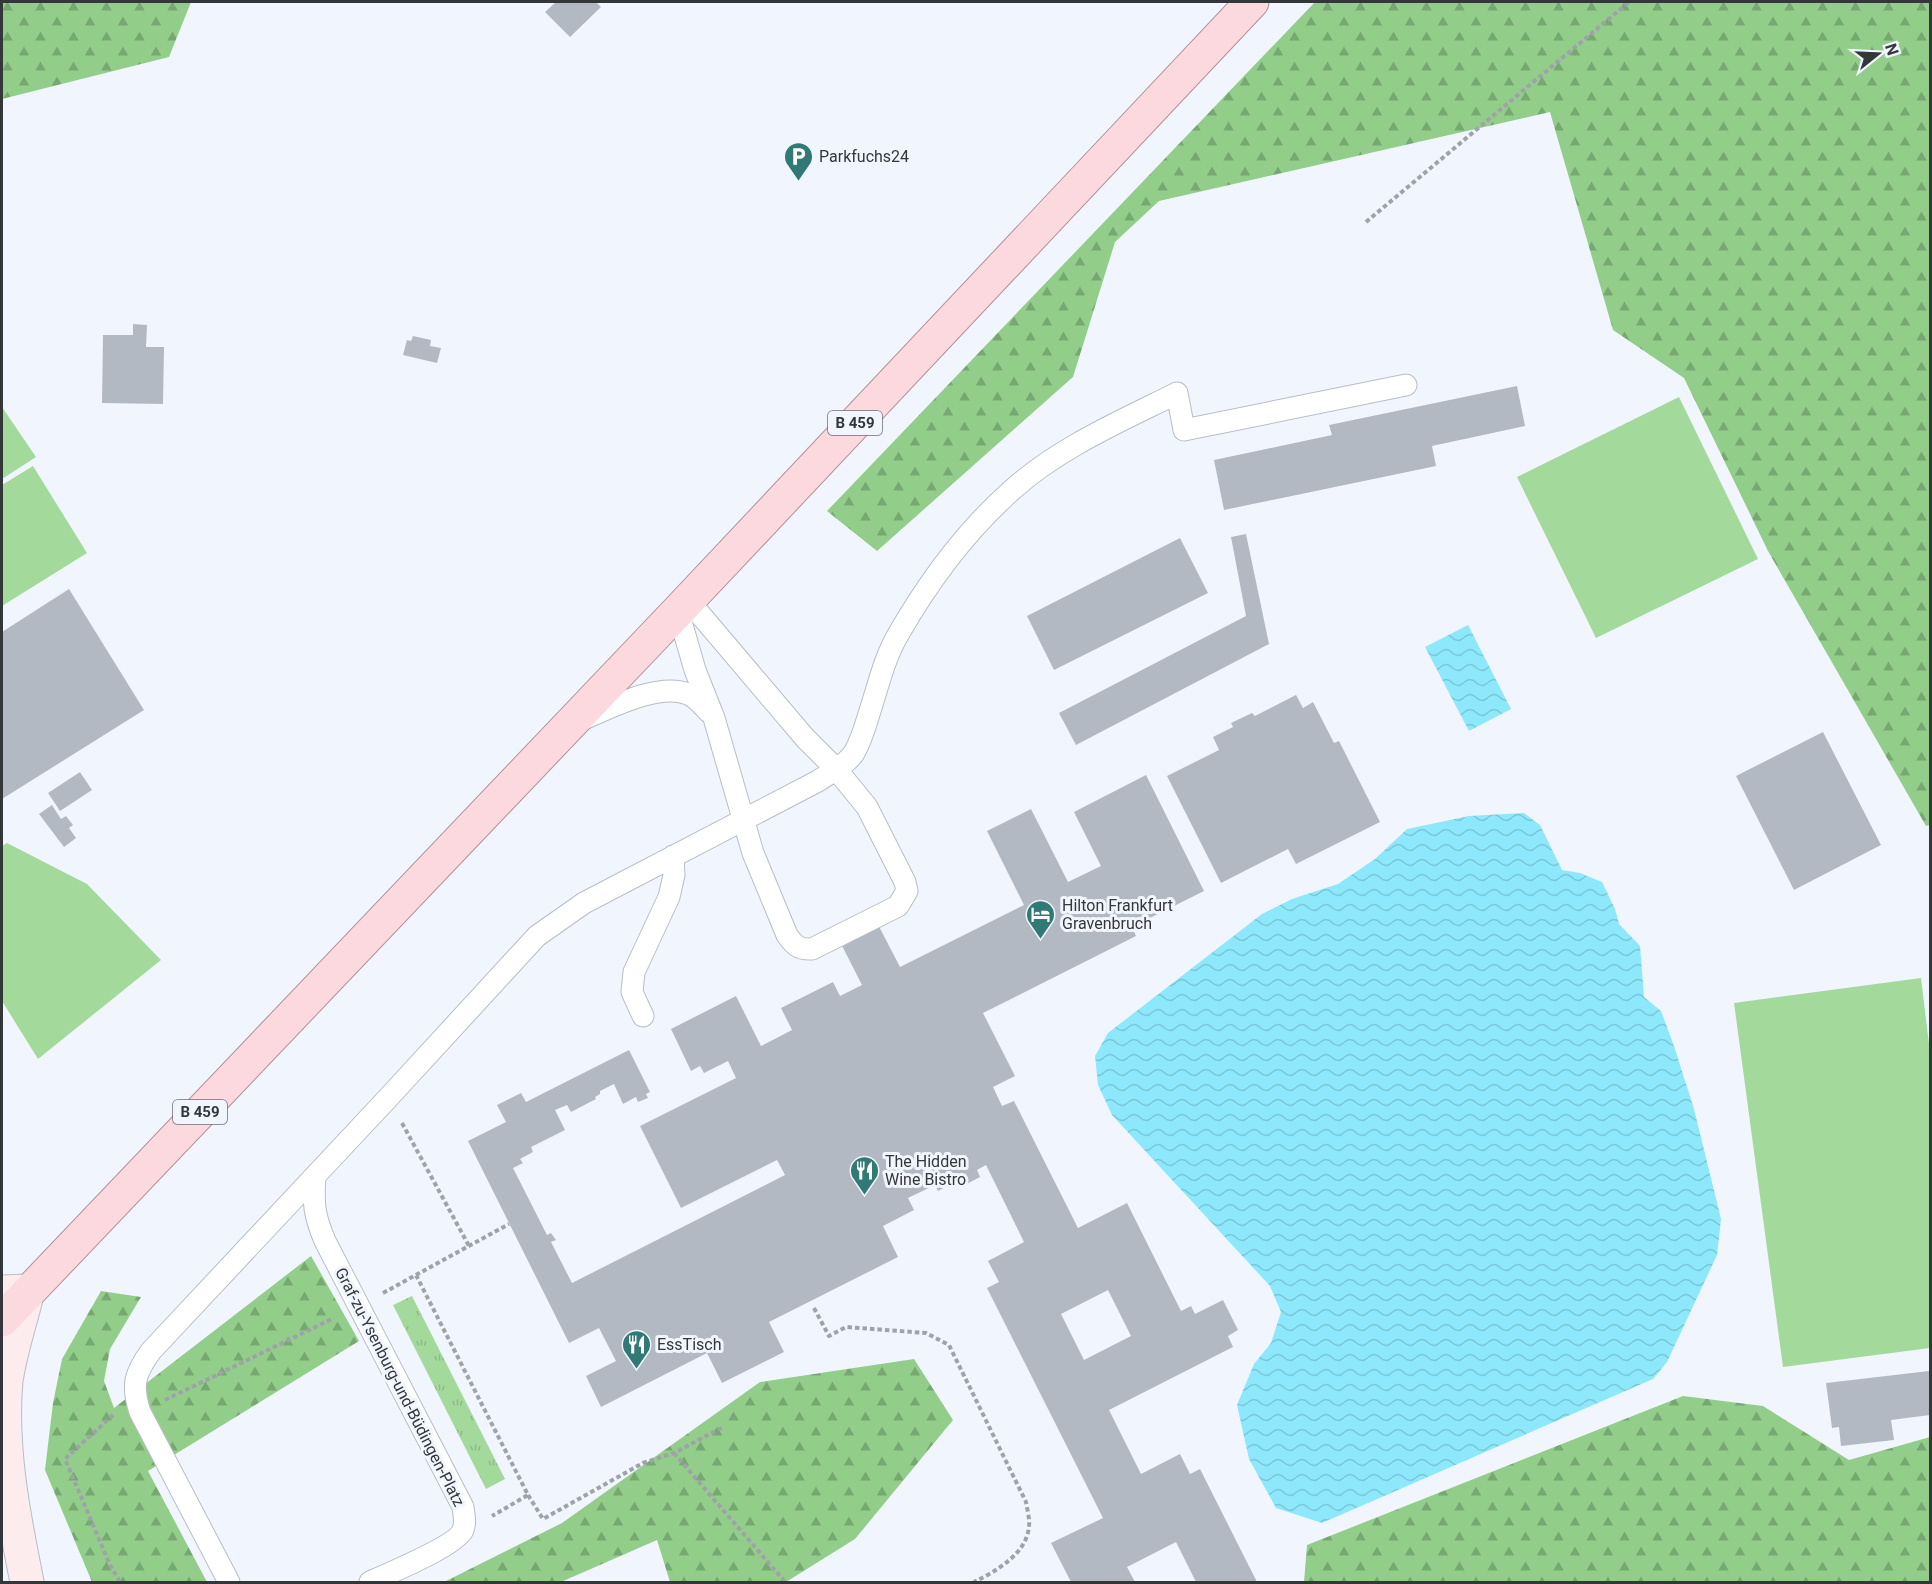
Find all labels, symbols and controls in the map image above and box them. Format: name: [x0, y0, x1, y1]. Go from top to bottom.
north arrow: [1848, 24, 1908, 84]
text: N: [1881, 41, 1903, 58]
parking icon: Parkfuchs24: [782, 140, 814, 182]
place label: Parkfuchs24: [819, 147, 909, 166]
road number: B 459: [828, 411, 882, 435]
place label: Hilton Frankfurt Gravenbruch: [1062, 896, 1173, 933]
hotel icon: Hilton Frankfurt Gravenbruch: [1025, 898, 1057, 940]
road number: B 459: [173, 1100, 227, 1124]
place label: The Hidden Wine Bistro: [885, 1152, 966, 1189]
restaurant icon: The Hidden Wine Bistro: [848, 1154, 880, 1196]
street label: Graf-zu-Ysenburg-und-Büdingen-Platz: [331, 1264, 469, 1510]
restaurant icon: EssTisch: [620, 1328, 652, 1370]
place label: EssTisch: [657, 1335, 722, 1354]

